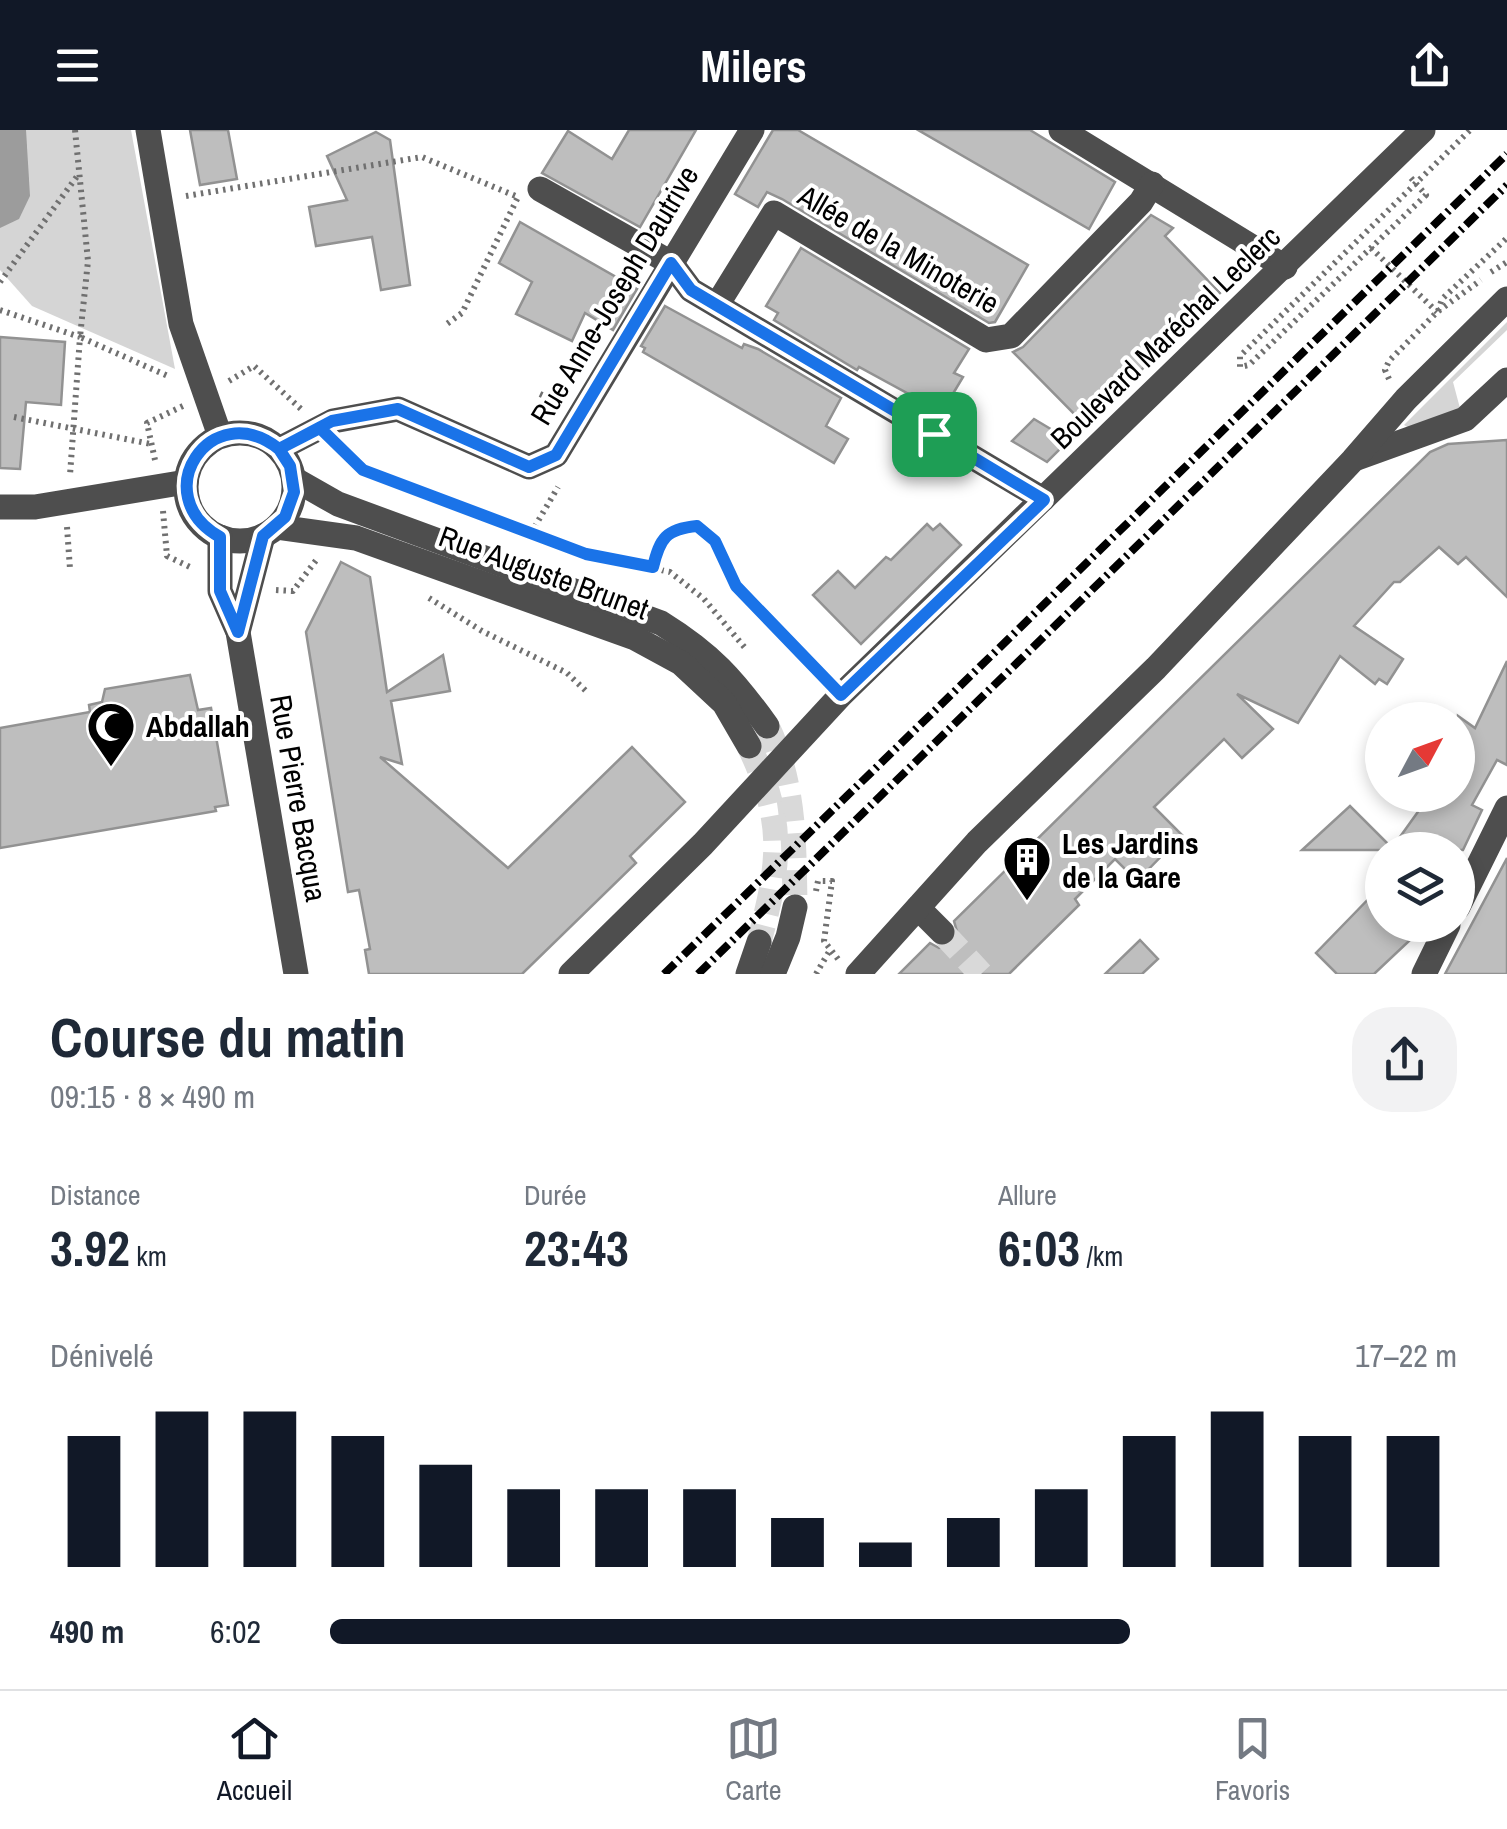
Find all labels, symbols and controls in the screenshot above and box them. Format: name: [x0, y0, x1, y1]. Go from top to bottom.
text: Milers: [700, 35, 807, 96]
icon: menu: [50, 38, 105, 93]
icon: share: [1402, 38, 1457, 93]
street label: Rue Anne-Joseph Dautrive: [521, 158, 707, 432]
street label: Allée de la Minoterie: [790, 175, 1007, 323]
street label: Boulevard Maréchal Leclerc: [1041, 217, 1289, 457]
pin: [892, 392, 977, 477]
icon: arrive: [907, 407, 962, 462]
street label: Rue Auguste Brunet: [434, 516, 654, 629]
street label: Rue Pierre Bacqua: [261, 691, 337, 905]
mosque icon: Abdallah: [85, 700, 137, 768]
north arrow: [1365, 702, 1475, 812]
map controls: [1365, 702, 1475, 942]
place label: Abdallah: [146, 706, 250, 746]
place label: Les Jardins de la Gare: [1062, 823, 1199, 897]
button: layers: [1365, 832, 1475, 942]
building icon: Les Jardins de la Gare: [1001, 834, 1053, 902]
text: Course du matin: [50, 1000, 406, 1074]
button: share: [1352, 1007, 1457, 1112]
text: 09:15 · 8 × 490 m: [50, 1075, 255, 1118]
text: Distance: [50, 1176, 141, 1214]
text: Durée: [524, 1176, 587, 1214]
text: Allure: [998, 1176, 1057, 1214]
text: 3.92: [50, 1214, 130, 1282]
text: 23:43: [524, 1214, 629, 1282]
text: 6:03: [998, 1214, 1080, 1282]
text: km: [130, 1237, 167, 1275]
text: /km: [1080, 1237, 1123, 1275]
text: Dénivelé: [50, 1334, 154, 1377]
text: 17–22 m: [1355, 1334, 1457, 1377]
text: 490 m: [50, 1610, 124, 1653]
text: 6:02: [210, 1610, 261, 1653]
tab: Accueil: [217, 1711, 292, 1809]
tab: Carte: [725, 1711, 782, 1809]
tab: Favoris: [1215, 1711, 1290, 1809]

